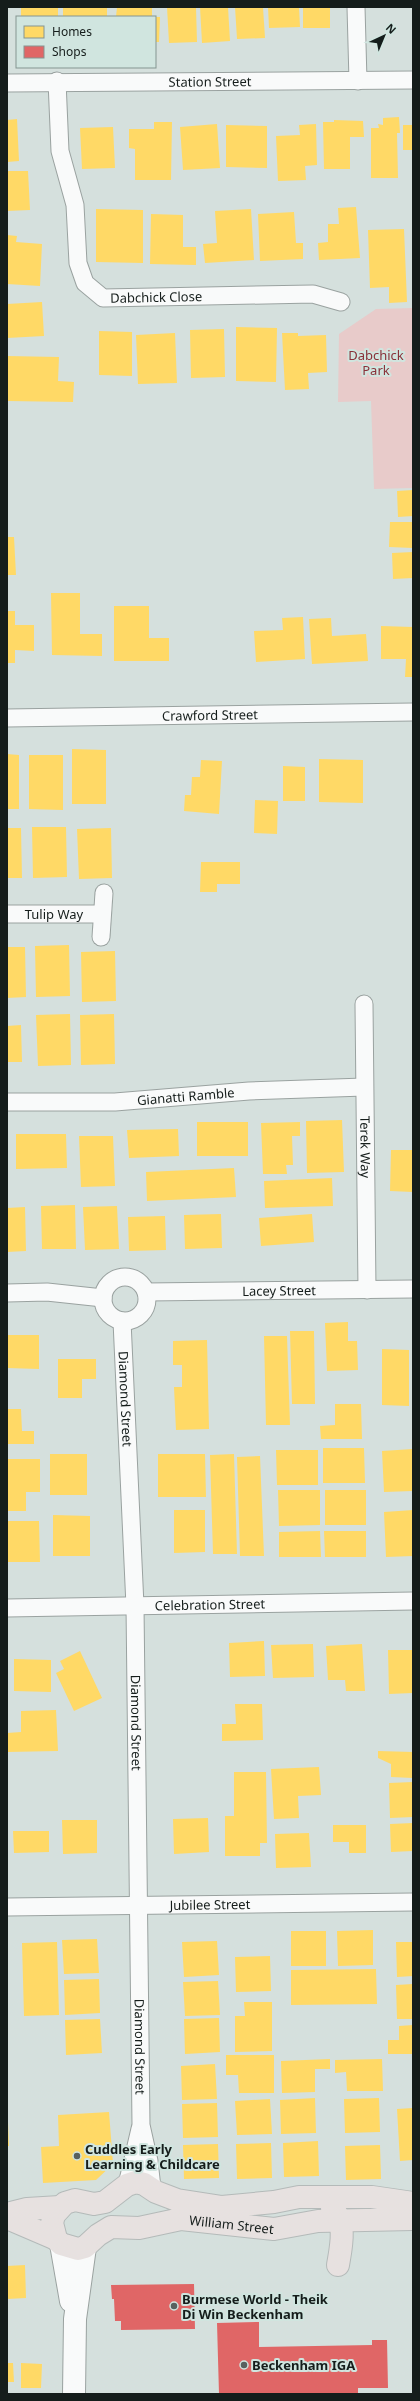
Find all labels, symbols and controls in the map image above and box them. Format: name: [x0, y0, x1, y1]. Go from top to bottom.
legend: [16, 16, 156, 68]
north arrow: [364, 16, 404, 56]
text: N: [383, 20, 400, 37]
text: Homes: [52, 23, 92, 40]
text: Shops: [52, 43, 87, 60]
street label: Station Street: [168, 72, 252, 91]
street label: Dabchick Close: [110, 287, 202, 307]
park label: Dabchick Park: [348, 346, 404, 379]
street label: Crawford Street: [162, 705, 258, 725]
street label: Tulip Way: [25, 905, 84, 923]
street label: Gianatti Ramble: [136, 1083, 235, 1109]
street label: Terek Way: [356, 1116, 375, 1179]
street label: Lacey Street: [242, 1281, 316, 1300]
street label: Diamond Street: [114, 1351, 137, 1448]
street label: Celebration Street: [155, 1595, 266, 1614]
street label: Diamond Street: [127, 1675, 146, 1771]
street label: Jubilee Street: [168, 1895, 251, 1914]
street label: Diamond Street: [131, 1999, 150, 2095]
place label: Cuddles Early Learning & Childcare: [85, 2140, 220, 2173]
marker: Cuddles Early Learning & Childcare: [72, 2151, 82, 2161]
street label: William Street: [188, 2211, 275, 2238]
place label: Burmese World - Theik Di Win Beckenham: [182, 2290, 329, 2323]
marker: Burmese World - Theik Di Win Beckenham: [169, 2301, 179, 2311]
place label: Beckenham IGA: [252, 2356, 355, 2374]
marker: Beckenham IGA: [239, 2360, 249, 2370]

